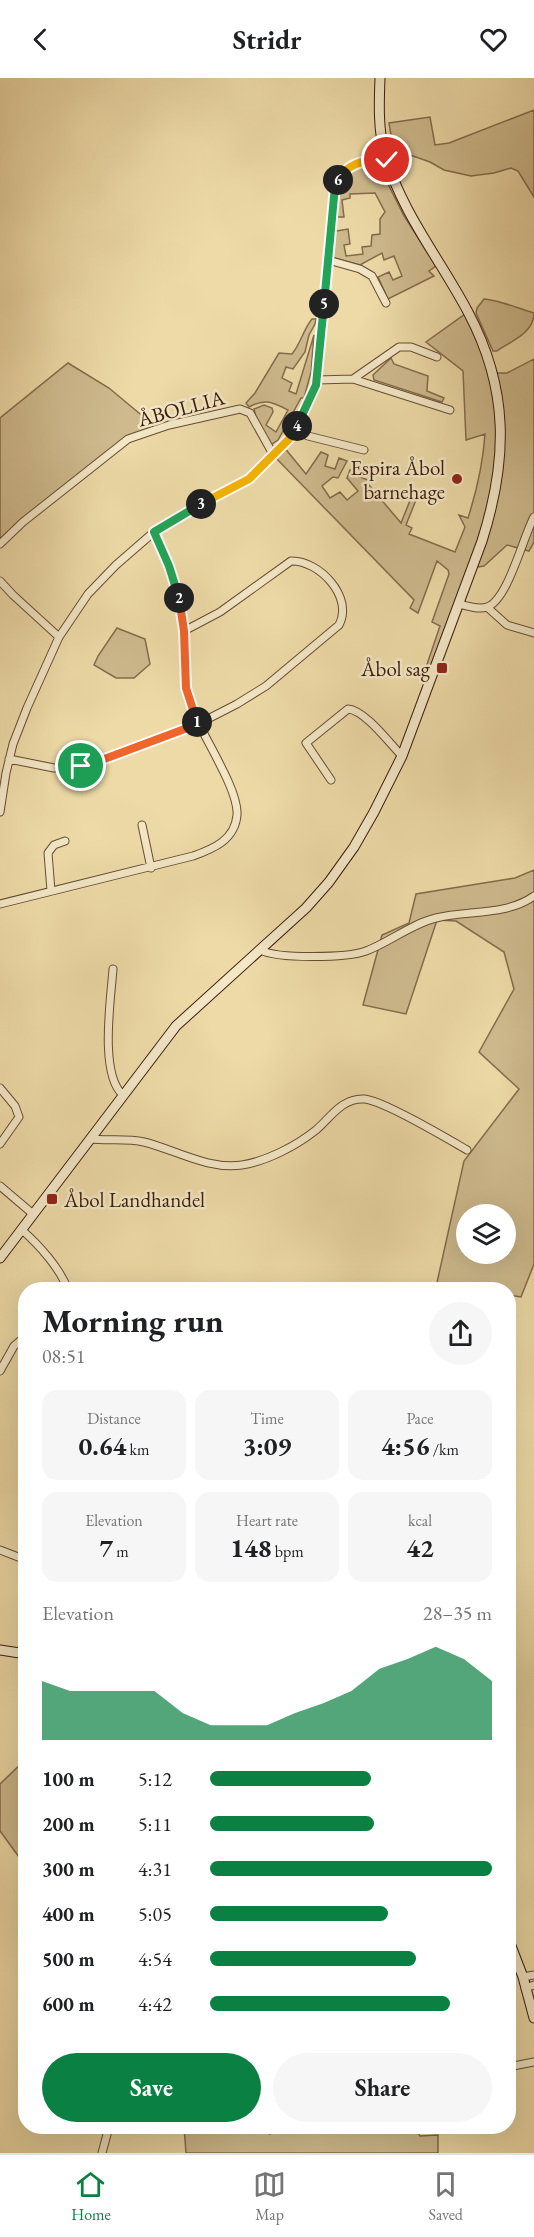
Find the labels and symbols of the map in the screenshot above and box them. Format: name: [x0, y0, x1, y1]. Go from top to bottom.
pin: [361, 134, 412, 185]
pin: 6: [323, 165, 353, 195]
pin: 5: [309, 289, 339, 319]
street label: ÅBOLLIA: [134, 383, 228, 433]
pin: 4: [282, 411, 312, 441]
place label: Espira Åbol barnehage: [350, 454, 445, 505]
marker: Espira Åbol barnehage: [450, 472, 464, 486]
pin: 3: [186, 489, 216, 519]
pin: 2: [164, 583, 194, 613]
place label: Åbol sag: [360, 655, 431, 682]
marker: Åbol sag: [435, 661, 449, 675]
pin: 1: [182, 707, 212, 737]
pin: [55, 740, 106, 791]
place label: Åbol Landhandel: [63, 1186, 205, 1213]
marker: Åbol Landhandel: [45, 1192, 59, 1206]

